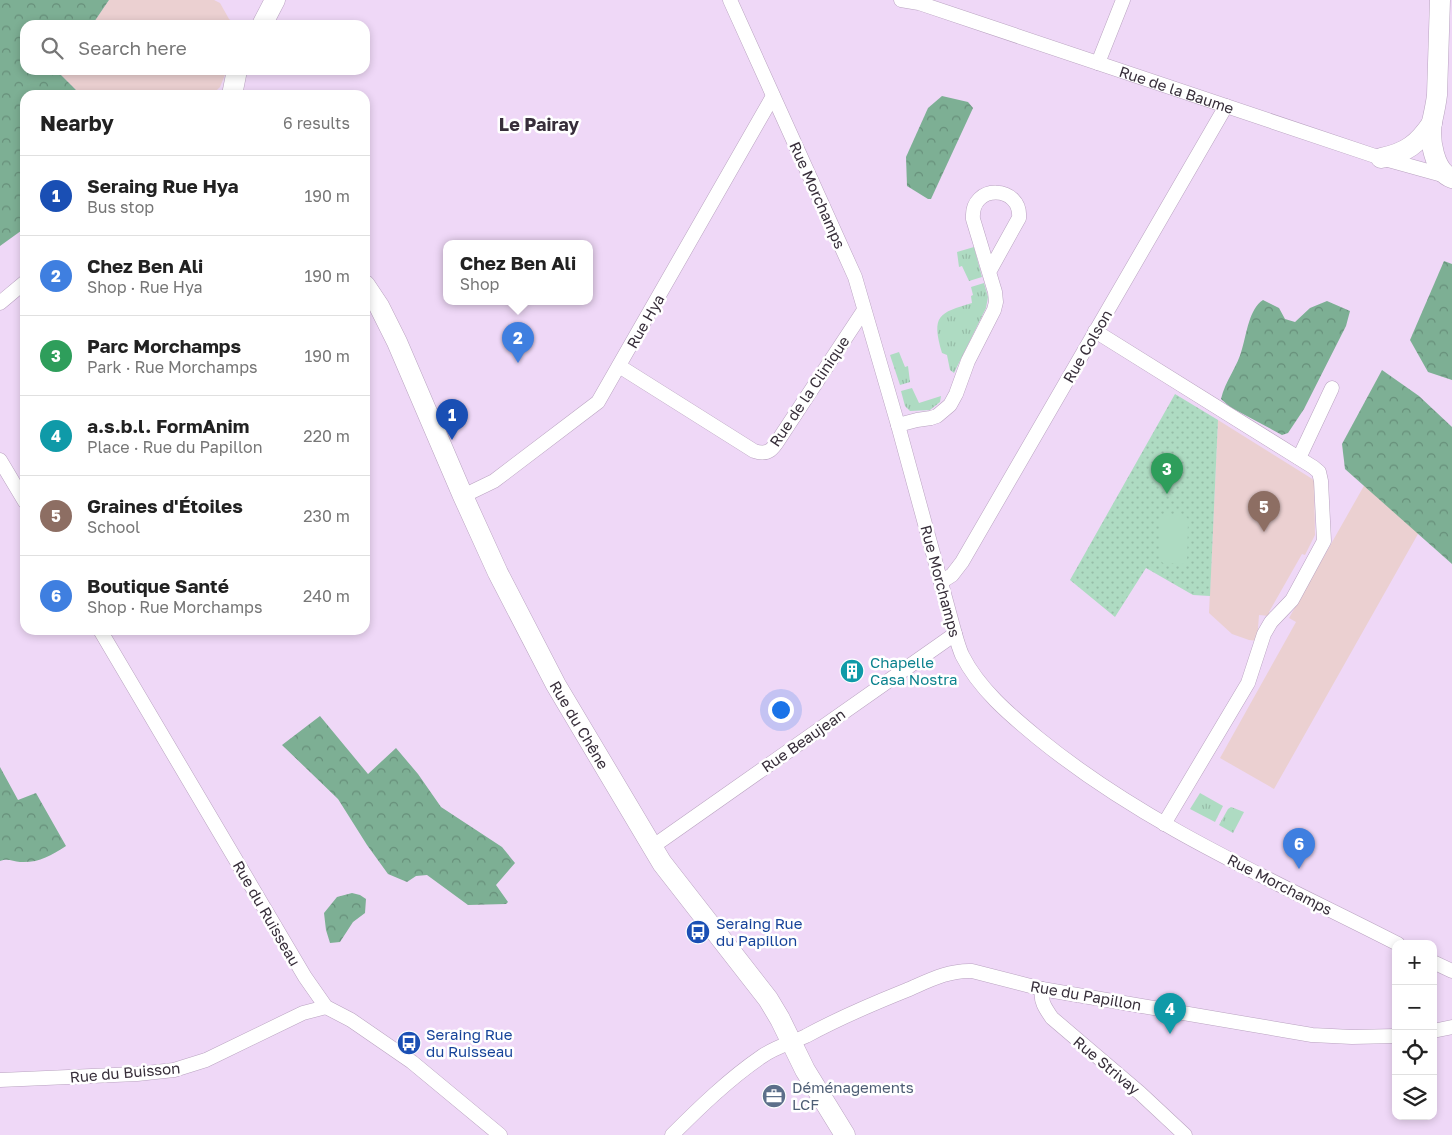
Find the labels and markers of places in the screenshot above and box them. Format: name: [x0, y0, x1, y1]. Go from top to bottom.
pin: 2: [502, 322, 534, 363]
pin: 1: [436, 399, 468, 440]
pin: 3: [1151, 453, 1183, 494]
pin: 5: [1248, 491, 1280, 532]
place label: Chapelle Casa Nostra: [870, 653, 957, 688]
building icon: Chapelle Casa Nostra: [839, 658, 865, 684]
pin: 6: [1283, 828, 1315, 869]
place label: Seraing Rue du Papillon: [716, 914, 803, 949]
bus stop icon: Seraing Rue du Papillon: [685, 919, 711, 945]
pin: 4: [1154, 993, 1186, 1034]
place label: Seraing Rue du Ruisseau: [426, 1025, 513, 1060]
bus stop icon: Seraing Rue du Ruisseau: [396, 1030, 422, 1056]
place label: Déménagements LCF: [792, 1078, 914, 1113]
office icon: Déménagements LCF: [761, 1083, 787, 1109]

